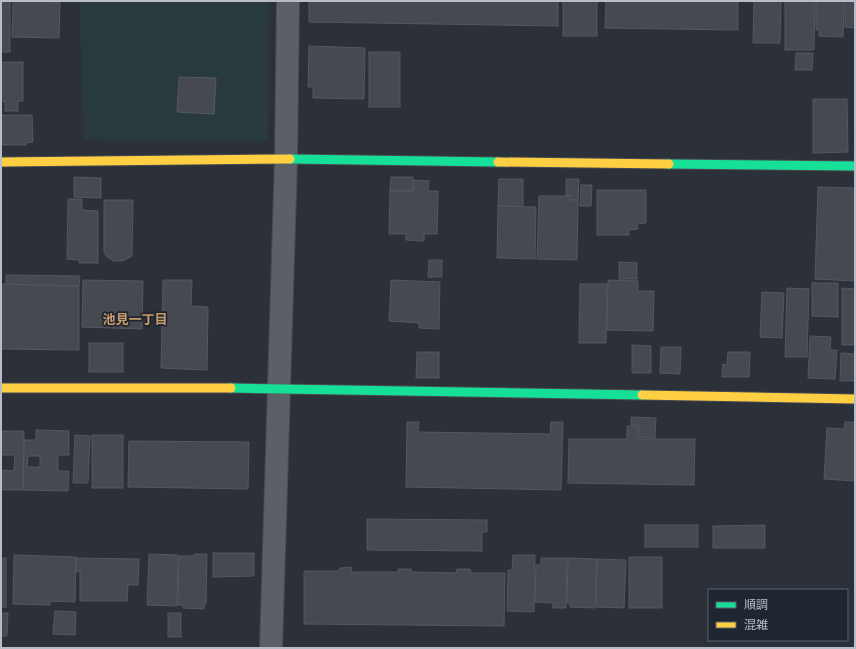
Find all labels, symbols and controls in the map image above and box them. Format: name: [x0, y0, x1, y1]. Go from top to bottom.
district label: 池見一丁目: [102, 312, 168, 326]
legend: [708, 589, 848, 641]
text: 順調: [744, 598, 768, 611]
text: 混雑: [744, 618, 768, 631]

